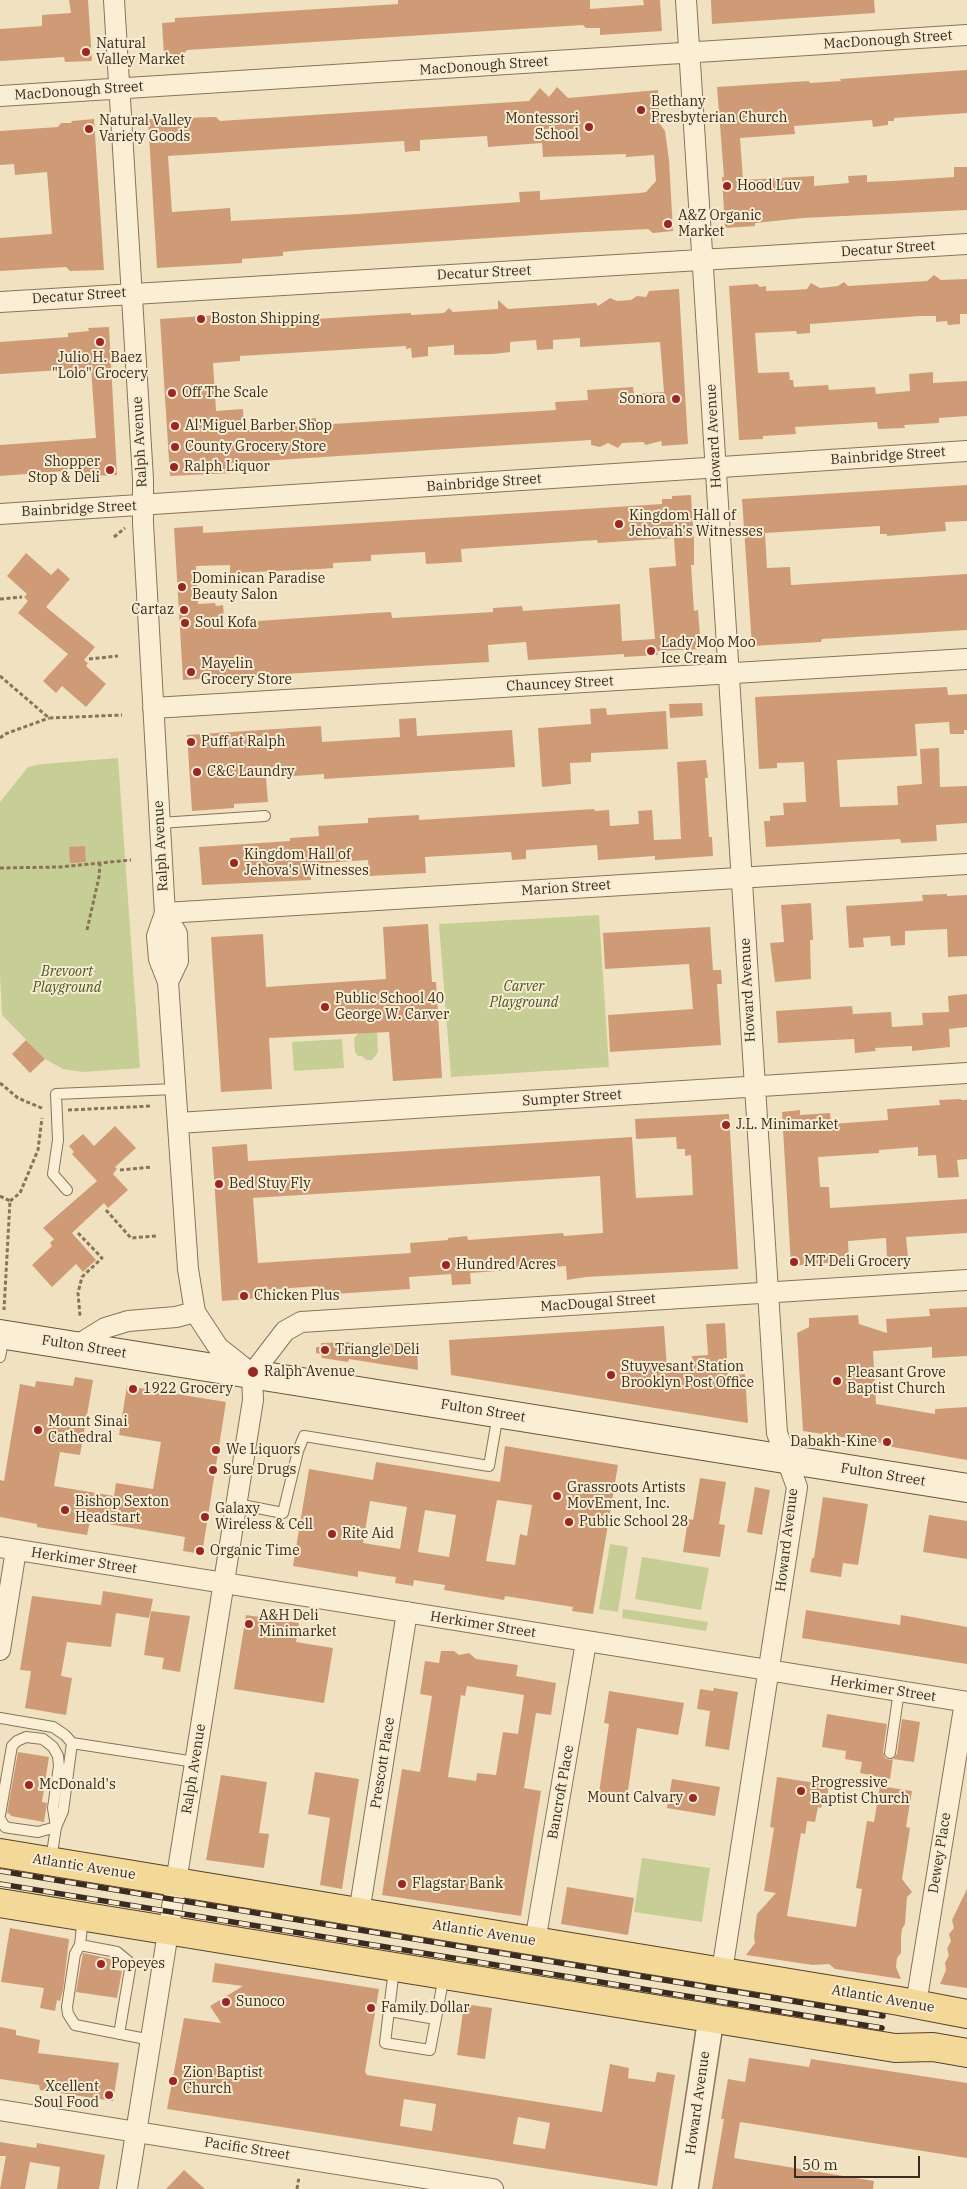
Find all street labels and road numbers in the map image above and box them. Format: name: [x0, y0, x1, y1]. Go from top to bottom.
street label: MacDonough Street: [823, 27, 953, 53]
street label: MacDonough Street: [419, 53, 549, 79]
street label: MacDonough Street: [14, 78, 144, 104]
street label: Decatur Street: [840, 237, 936, 261]
street label: Decatur Street: [436, 262, 532, 284]
street label: Decatur Street: [31, 284, 127, 308]
street label: Howard Avenue: [703, 383, 725, 489]
street label: Ralph Avenue: [129, 396, 151, 488]
street label: Bainbridge Street: [830, 444, 946, 468]
street label: Bainbridge Street: [426, 471, 542, 495]
street label: Bainbridge Street: [21, 498, 137, 520]
street label: Chauncey Street: [506, 673, 614, 695]
street label: Ralph Avenue: [150, 800, 172, 892]
street label: Marion Street: [521, 876, 611, 900]
street label: Howard Avenue: [737, 937, 759, 1043]
street label: Sumpter Street: [522, 1086, 622, 1110]
street label: MacDougal Street: [540, 1291, 656, 1315]
street label: Fulton Street: [40, 1332, 128, 1362]
street label: Fulton Street: [439, 1396, 527, 1426]
street label: Fulton Street: [839, 1460, 927, 1490]
street label: Howard Avenue: [772, 1487, 802, 1593]
street label: Herkimer Street: [30, 1544, 138, 1578]
street label: Herkimer Street: [429, 1608, 537, 1642]
street label: Herkimer Street: [829, 1672, 937, 1706]
street label: Prescott Place: [367, 1716, 399, 1810]
street label: Ralph Avenue: [179, 1723, 209, 1815]
street label: Bancroft Place: [544, 1744, 578, 1840]
street label: Dewey Place: [925, 1811, 955, 1895]
street label: Atlantic Avenue: [31, 1851, 137, 1883]
street label: Atlantic Avenue: [431, 1917, 537, 1949]
street label: Atlantic Avenue: [830, 1982, 936, 2016]
street label: Howard Avenue: [682, 2050, 714, 2156]
street label: Pacific Street: [203, 2134, 291, 2164]

